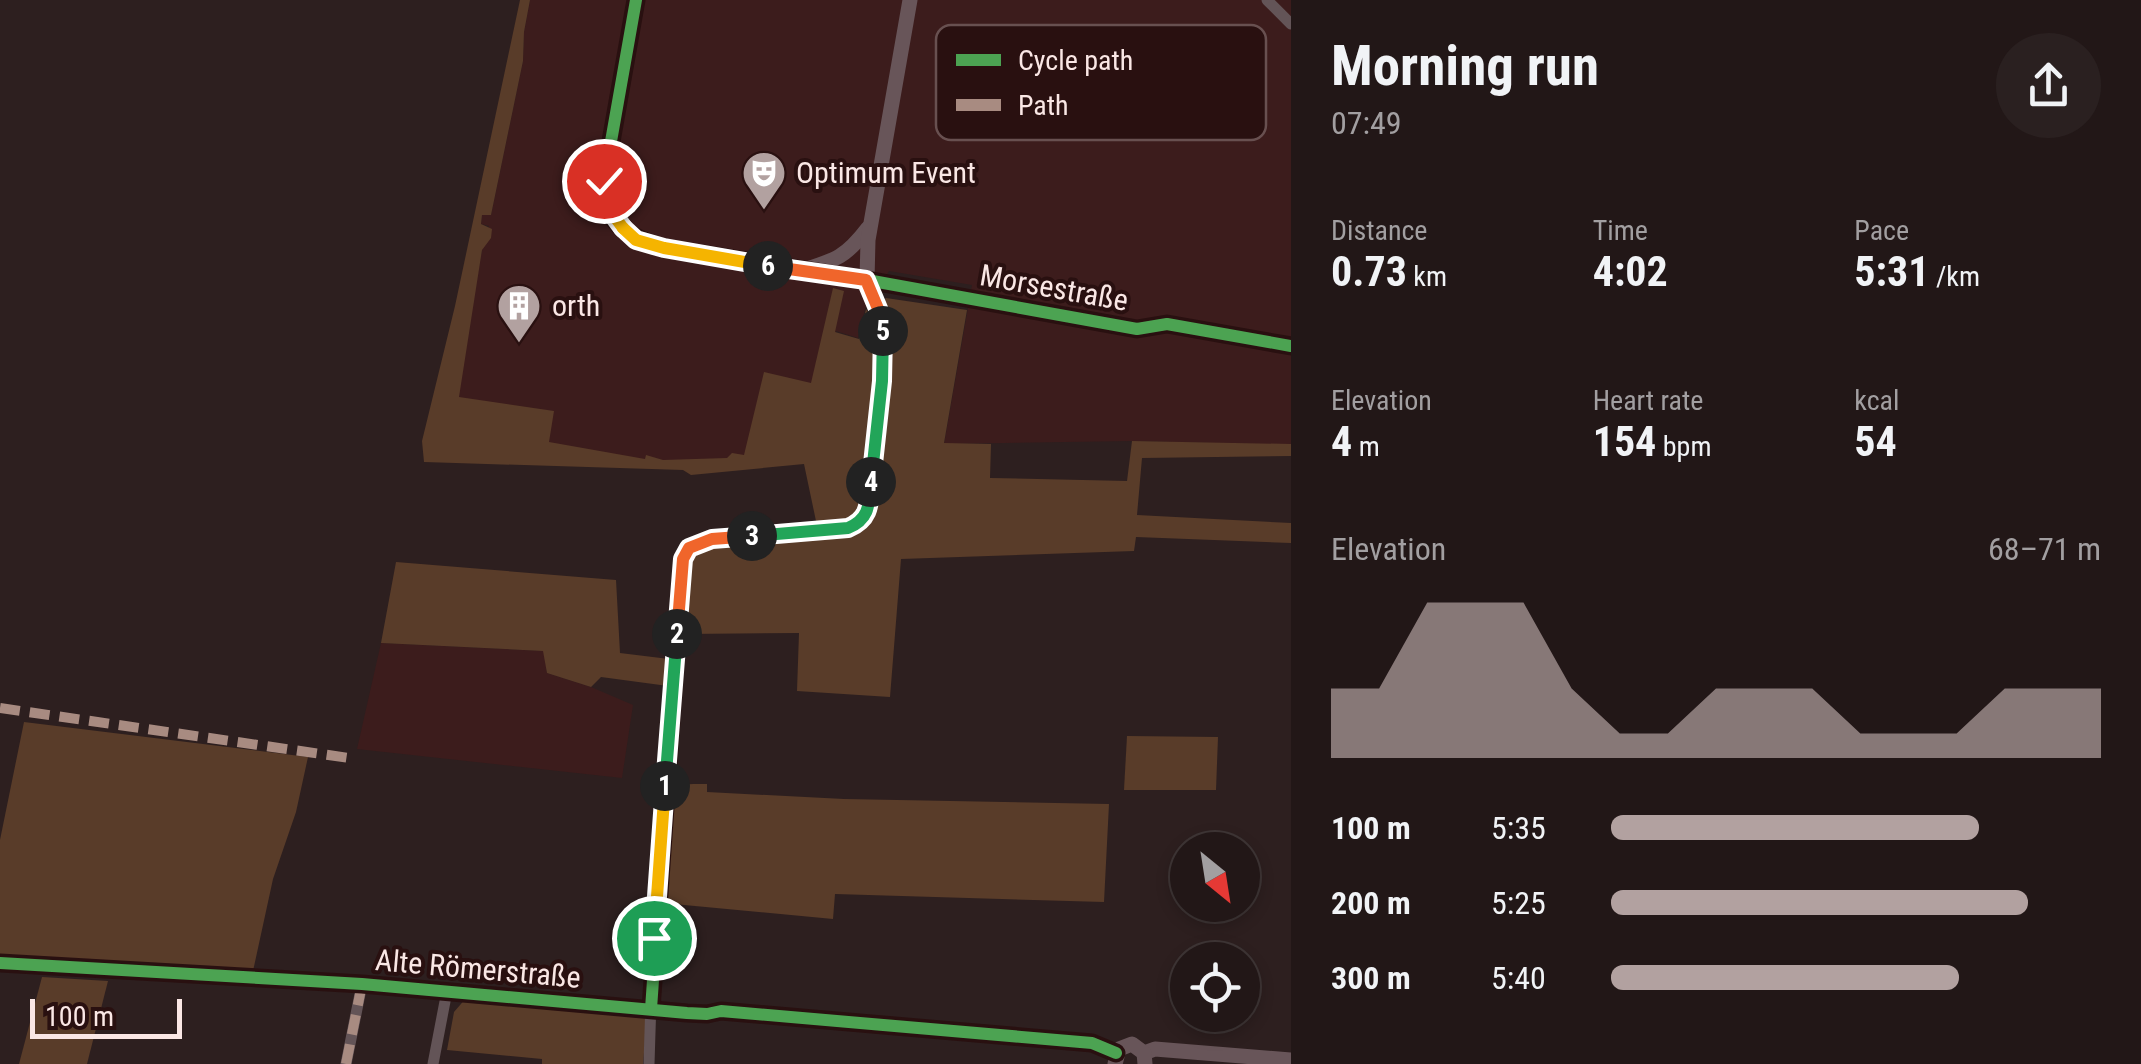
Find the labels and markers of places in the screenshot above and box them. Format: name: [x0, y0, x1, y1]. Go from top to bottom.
pin: [562, 139, 647, 224]
theatre icon: Optimum Event: [741, 150, 787, 211]
place label: Optimum Event: [796, 155, 976, 190]
pin: 6: [743, 241, 793, 291]
building icon: orth: [496, 283, 542, 344]
place label: orth: [552, 288, 600, 323]
pin: 5: [858, 306, 908, 356]
pin: 4: [846, 457, 896, 507]
pin: 3: [727, 511, 777, 561]
pin: 2: [652, 609, 702, 659]
pin: 1: [640, 761, 690, 811]
pin: [612, 896, 697, 981]

